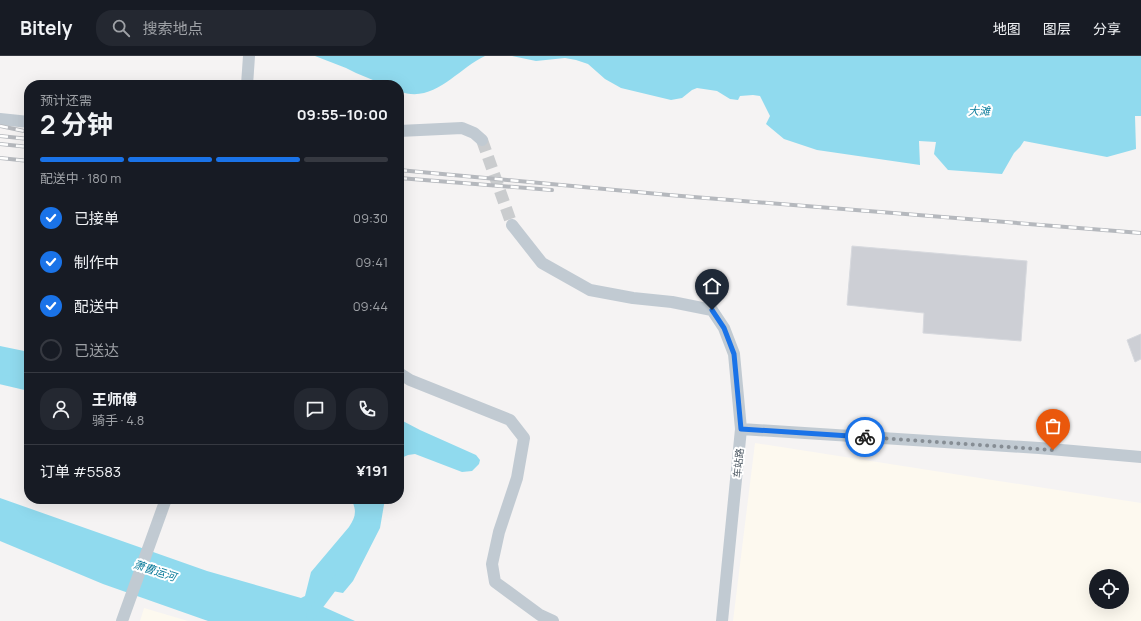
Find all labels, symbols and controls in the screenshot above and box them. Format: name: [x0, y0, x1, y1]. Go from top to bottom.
search box: [96, 10, 376, 46]
text: Bitely: [20, 15, 72, 41]
icon: search: [110, 17, 132, 39]
text: 搜索地点: [142, 18, 202, 39]
text: 地图: [993, 19, 1021, 38]
text: 图层: [1043, 19, 1071, 38]
text: 分享: [1093, 19, 1121, 38]
text: 预计还需: [40, 91, 92, 109]
water label: 大滩: [968, 103, 992, 118]
text: 09:55–10:00: [297, 104, 388, 125]
text: 2 分钟: [40, 106, 113, 142]
text: 配送中 · 180 m: [40, 169, 121, 187]
icon: check: [40, 207, 62, 229]
text: 已接单: [74, 208, 119, 229]
text: 09:30: [353, 209, 388, 227]
icon: check: [40, 251, 62, 273]
text: 制作中: [74, 252, 119, 273]
text: 09:41: [355, 253, 388, 271]
pin: [695, 269, 729, 310]
icon: home: [701, 275, 723, 297]
icon: check: [40, 295, 62, 317]
text: 配送中: [74, 296, 119, 317]
text: 09:44: [353, 297, 388, 315]
text: 已送达: [74, 340, 119, 361]
button: person: [40, 388, 82, 430]
button: chat: [294, 388, 336, 430]
button: phone: [346, 388, 388, 430]
text: 王师傅: [92, 389, 137, 410]
pin: [1036, 409, 1070, 450]
text: 骑手 · 4.8: [92, 411, 144, 429]
icon: bag: [1042, 415, 1064, 437]
courier: [845, 417, 885, 457]
icon: bike: [854, 426, 876, 448]
street label: 车站路: [729, 447, 747, 479]
text: ¥191: [356, 460, 388, 481]
text: 订单 #5583: [40, 461, 121, 482]
water label: 萧曹运河: [132, 556, 180, 585]
map controls: [1089, 569, 1129, 609]
button: locate: [1089, 569, 1129, 609]

